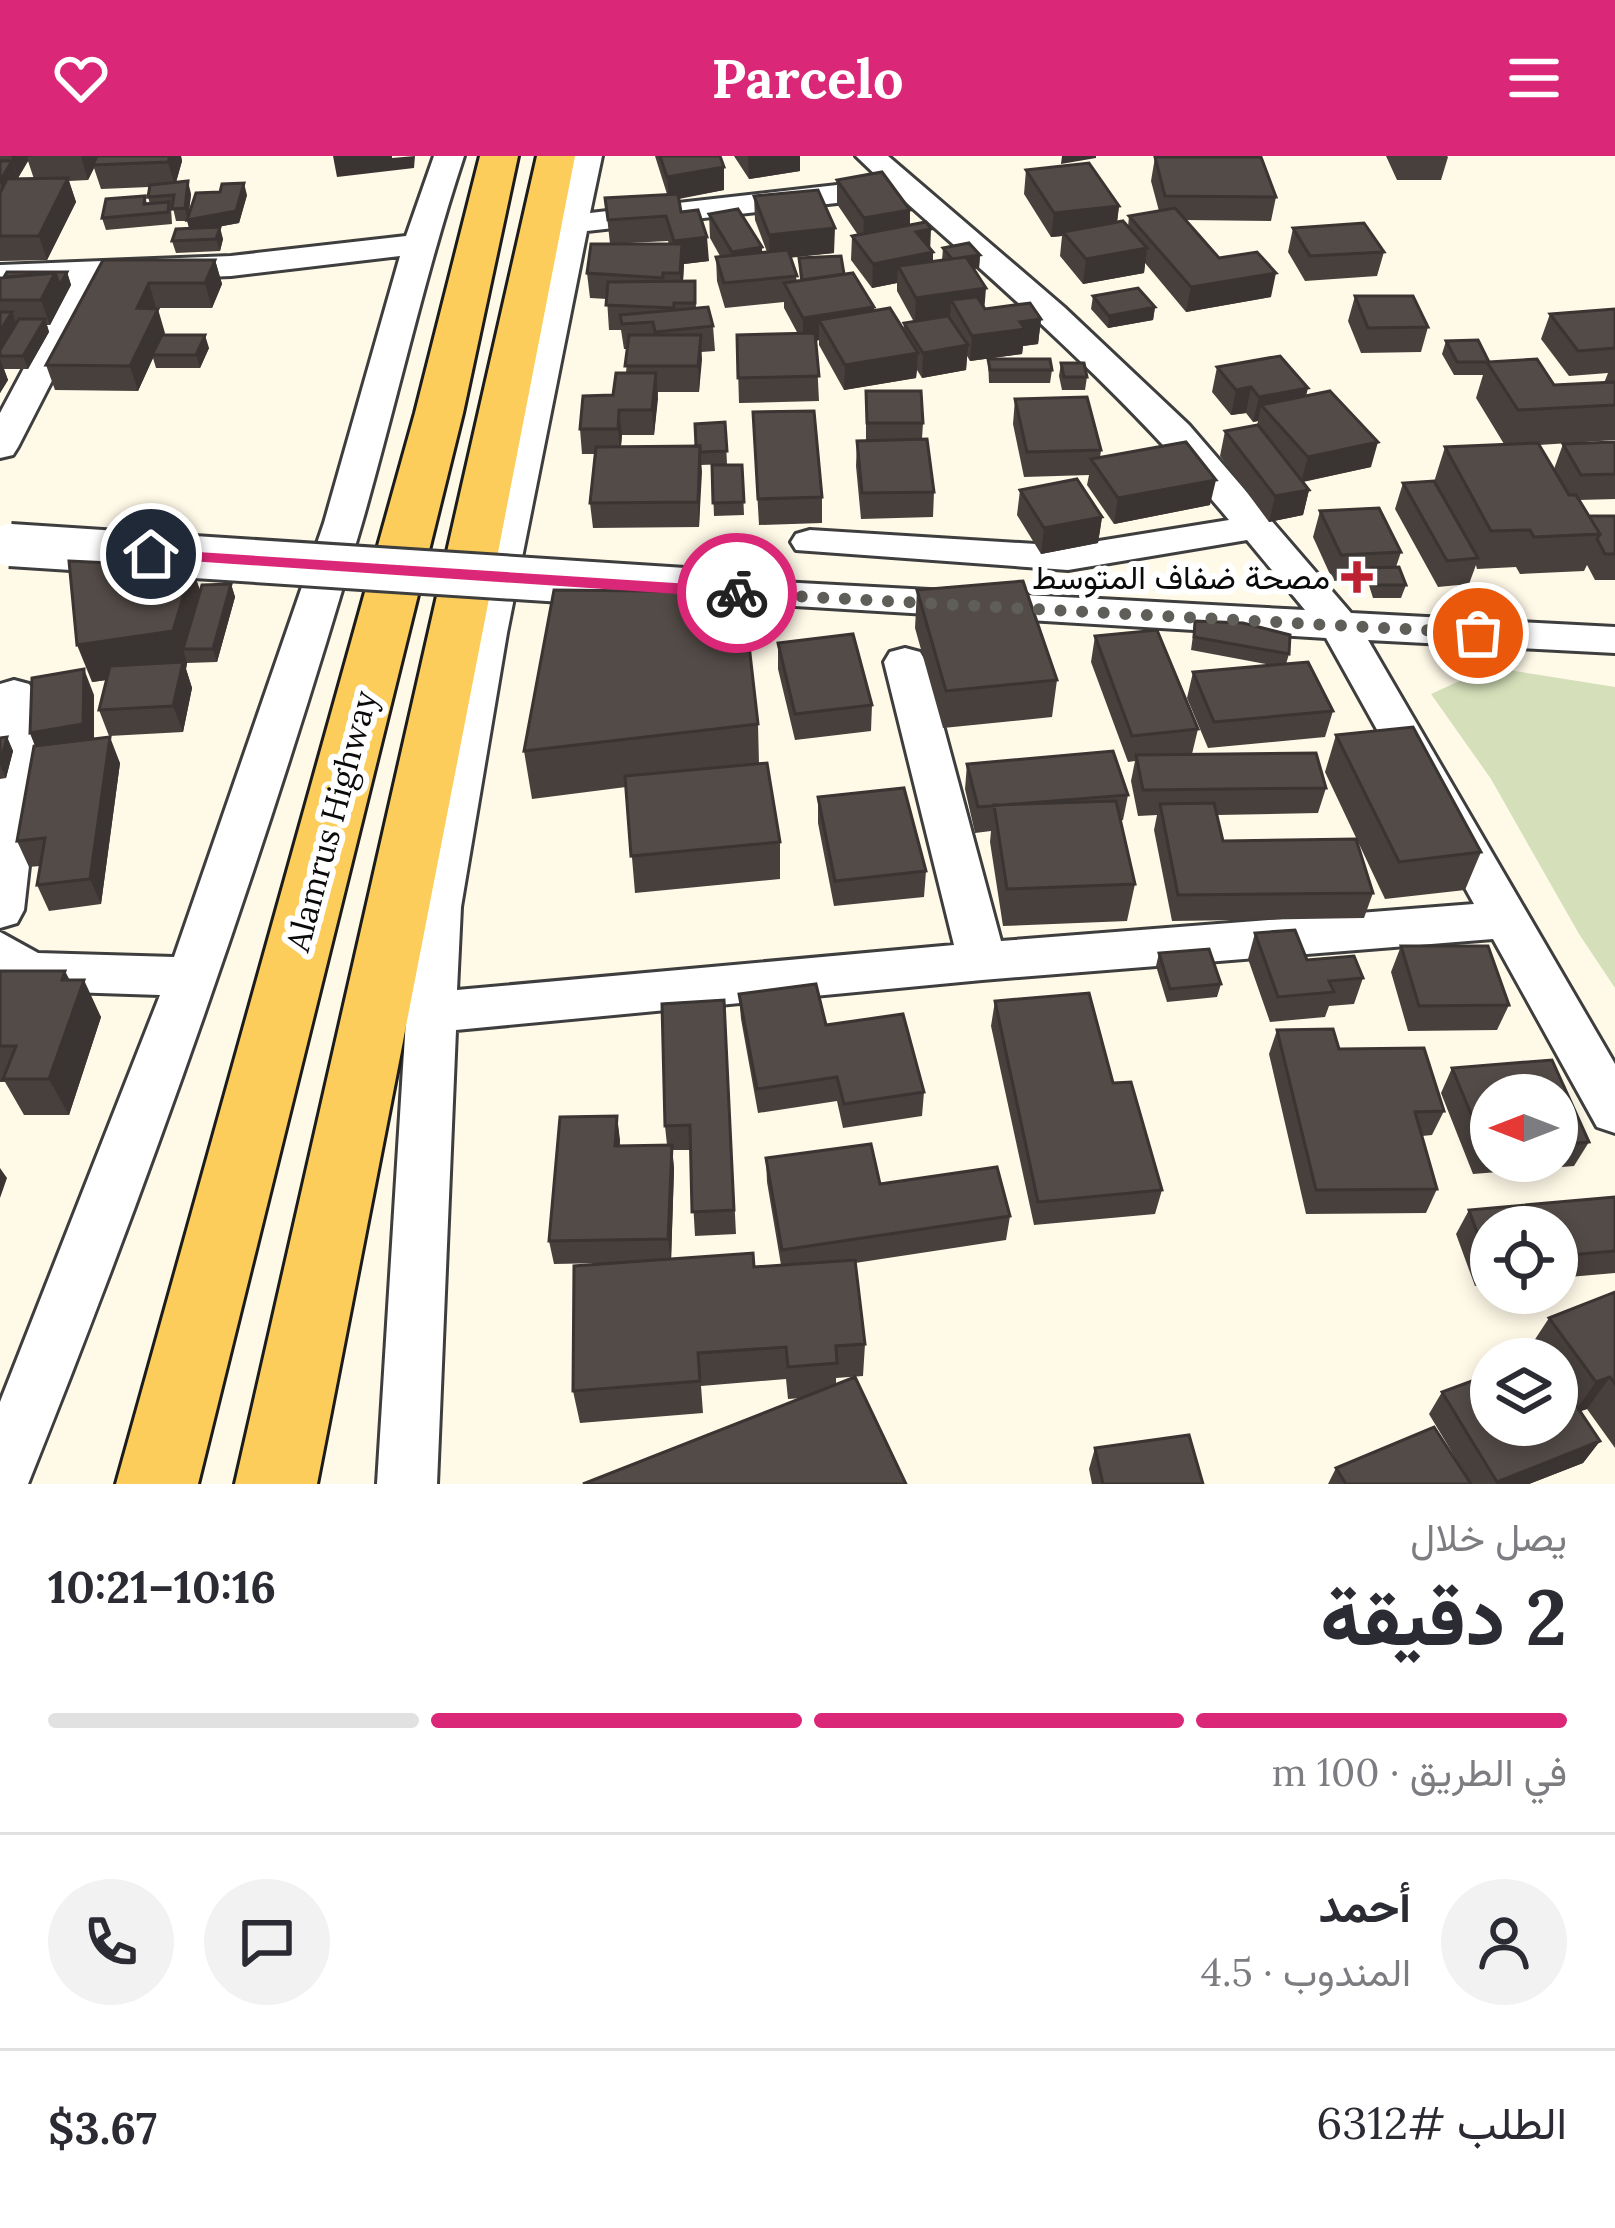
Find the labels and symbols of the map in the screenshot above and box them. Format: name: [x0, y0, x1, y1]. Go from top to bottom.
pin: [100, 503, 202, 605]
courier: [677, 533, 797, 653]
place label: مصحة ضفاف المتوسط: [1032, 556, 1330, 598]
marker: مصحة ضفاف المتوسط: [1341, 561, 1373, 593]
pin: [1427, 582, 1529, 684]
street label: Alamrus Highway: [276, 686, 386, 957]
north arrow: [1470, 1074, 1578, 1182]

